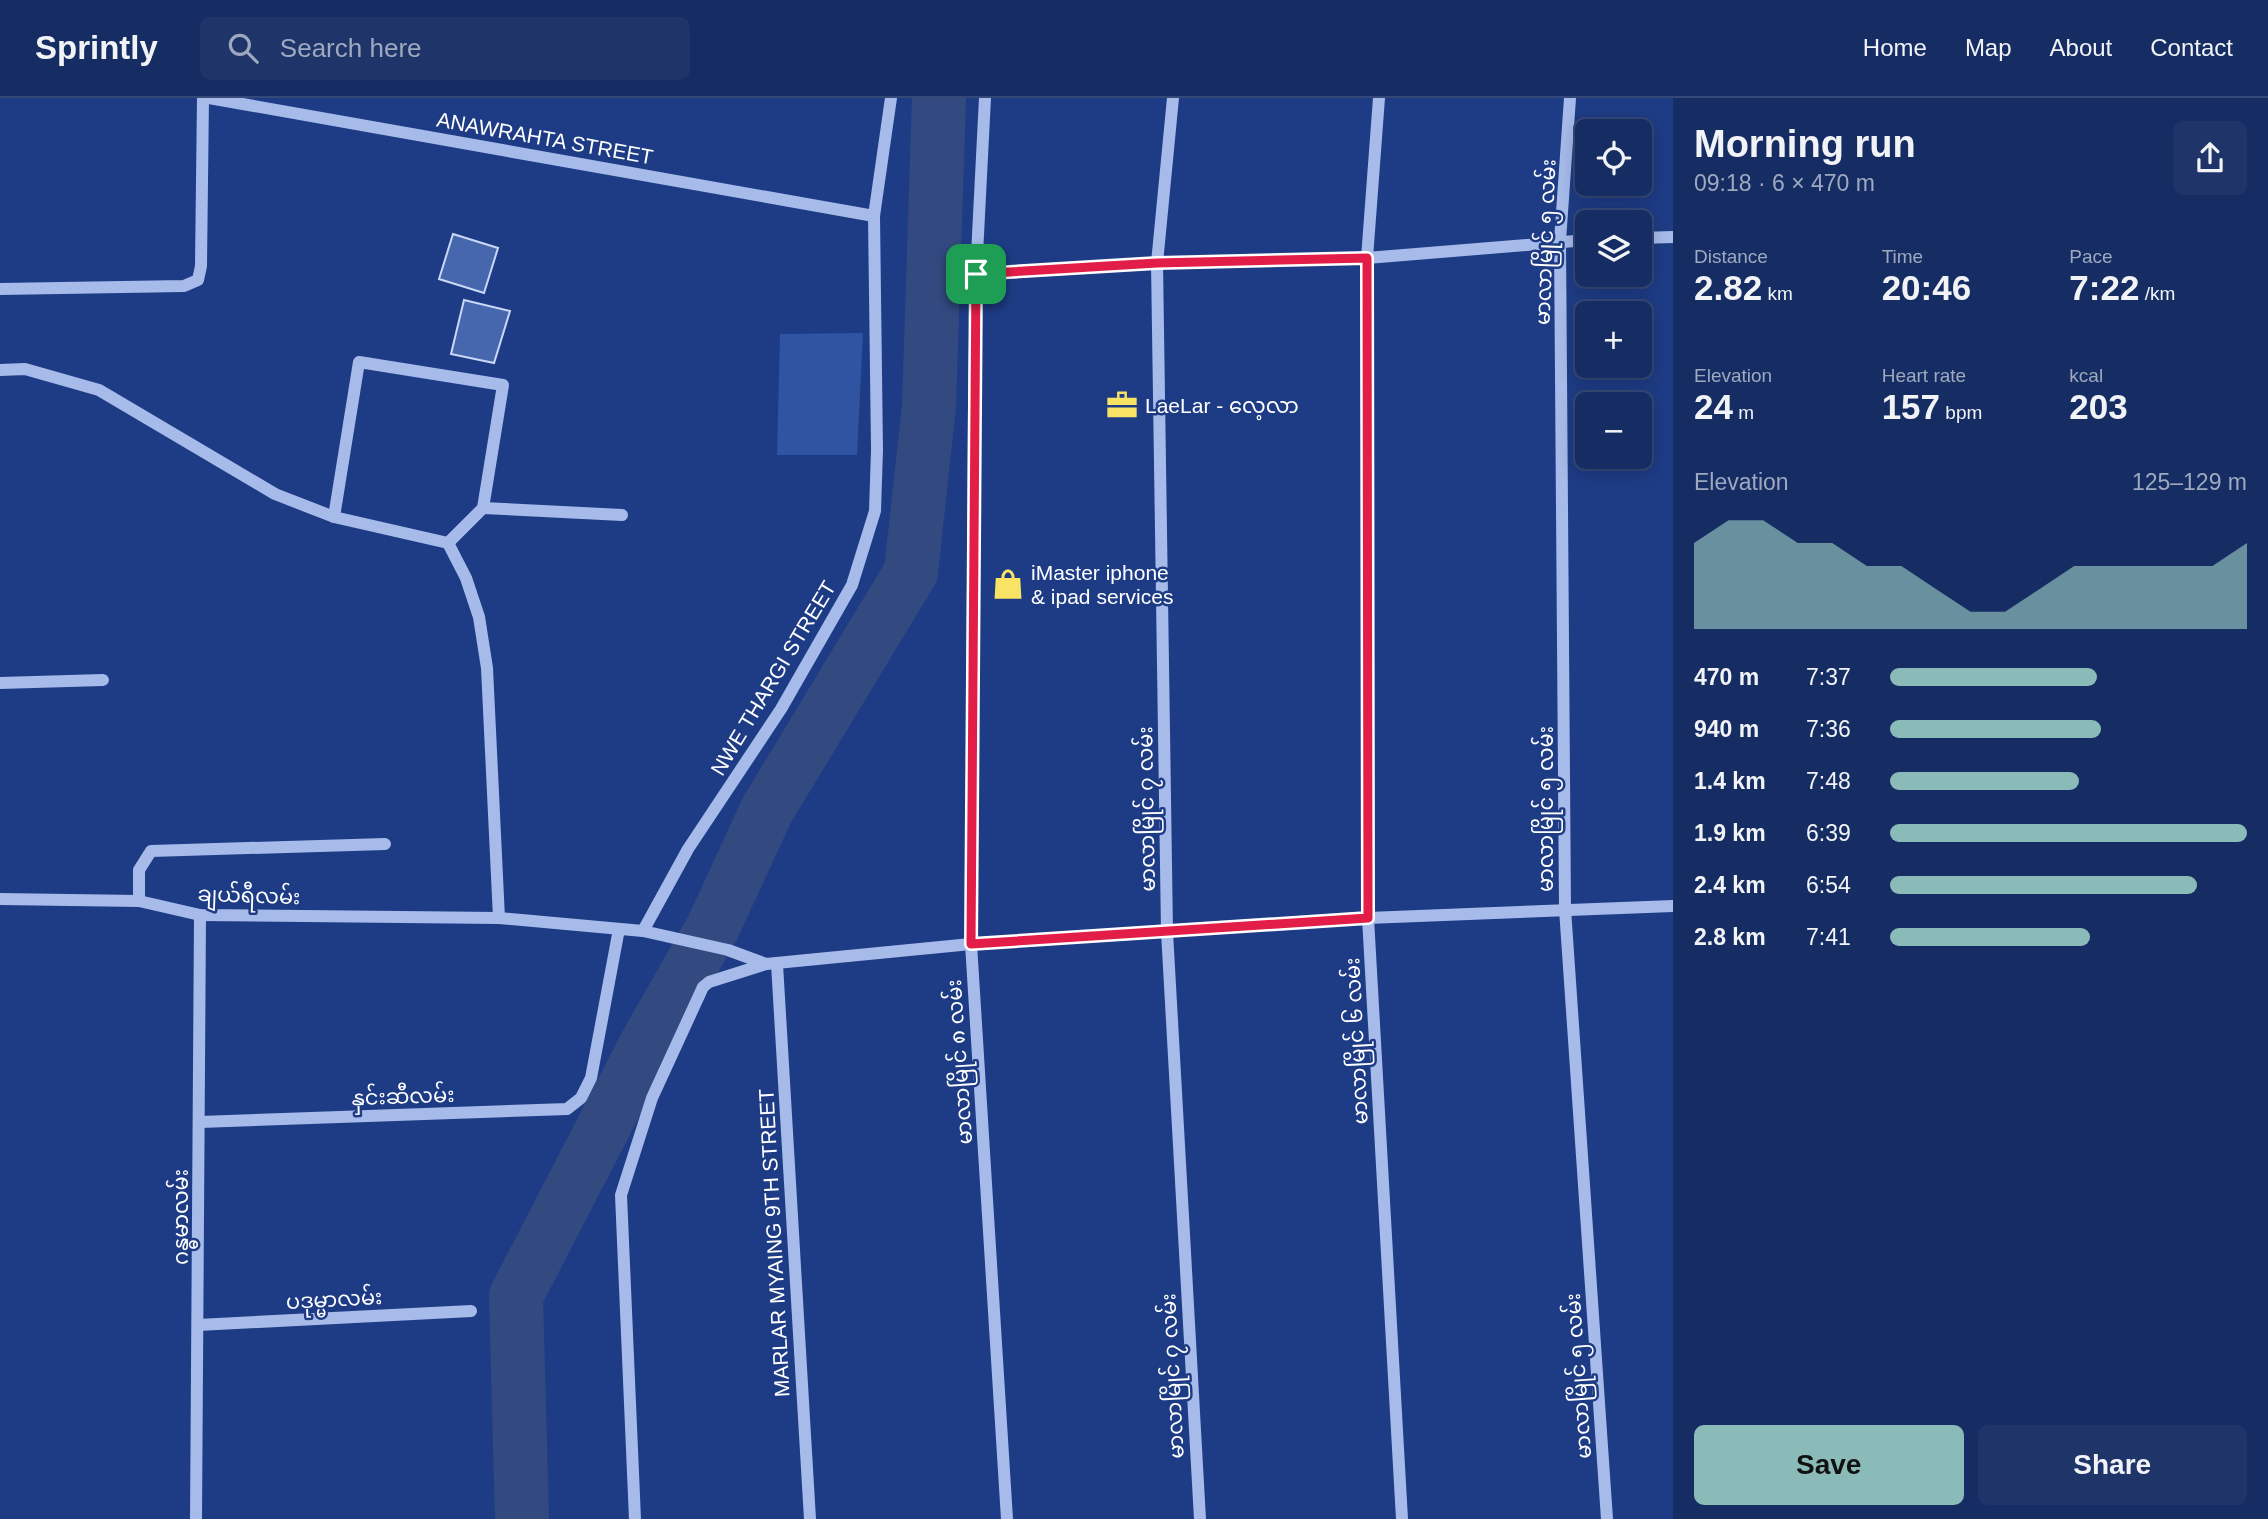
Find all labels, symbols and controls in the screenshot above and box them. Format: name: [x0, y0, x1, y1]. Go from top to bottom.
search box: [200, 17, 690, 80]
text: Sprintly: [35, 29, 158, 66]
icon: search: [224, 29, 262, 67]
text: Search here: [280, 33, 422, 63]
text: Home: [1863, 34, 1927, 61]
text: Map: [1965, 34, 2012, 61]
text: About: [2050, 34, 2112, 61]
text: Contact: [2150, 34, 2233, 61]
street label: ANAWRAHTA STREET: [435, 108, 655, 168]
map controls: [1575, 119, 1652, 469]
button: locate: [1575, 119, 1652, 196]
button: share: [2173, 121, 2247, 195]
text: Morning run: [1694, 123, 1916, 165]
street label: မာလာမြိုင် ၅ လမ်း: [1527, 158, 1565, 326]
text: 09:18 · 6 × 470 m: [1694, 170, 1875, 196]
button: layers: [1575, 210, 1652, 287]
pin: [946, 244, 1006, 304]
text: Distance: [1694, 246, 1768, 267]
text: Time: [1882, 246, 1923, 267]
text: Pace: [2069, 246, 2113, 267]
icon: arrive: [957, 255, 995, 293]
text: 2.82: [1694, 268, 1762, 307]
text: 20:46: [1882, 268, 1971, 307]
text: 7:22: [2069, 268, 2139, 307]
text: km: [1762, 283, 1793, 304]
text: /km: [2139, 283, 2175, 304]
button: +: [1575, 301, 1652, 378]
text: Elevation: [1694, 365, 1772, 386]
text: Heart rate: [1882, 365, 1966, 386]
text: kcal: [2069, 365, 2103, 386]
text: 24: [1694, 387, 1733, 426]
text: 157: [1882, 387, 1940, 426]
text: 203: [2069, 387, 2128, 426]
office icon: LaeLar - လေ့လာ: [1105, 388, 1139, 422]
button: −: [1575, 392, 1652, 469]
place label: LaeLar - လေ့လာ: [1145, 394, 1299, 421]
text: m: [1733, 402, 1754, 423]
text: bpm: [1940, 402, 1982, 423]
text: Elevation: [1694, 469, 1789, 495]
text: 125–129 m: [2132, 469, 2247, 495]
place label: iMaster iphone & ipad services: [1031, 561, 1173, 608]
shop icon: iMaster iphone & ipad services: [991, 567, 1025, 601]
street label: NWE THARGI STREET: [706, 577, 840, 779]
text: 470 m: [1694, 664, 1759, 690]
text: 7:37: [1806, 664, 1851, 690]
text: 940 m: [1694, 716, 1759, 742]
text: 7:36: [1806, 716, 1851, 742]
street label: မာလာမြိုင် ၇ လမ်း: [1129, 726, 1165, 892]
street label: မာလာမြိုင် ၅ လမ်း: [1530, 726, 1563, 892]
text: 1.4 km: [1694, 768, 1766, 794]
text: 7:48: [1806, 768, 1851, 794]
text: 1.9 km: [1694, 820, 1766, 846]
text: 6:39: [1806, 820, 1851, 846]
text: 2.4 km: [1694, 872, 1766, 898]
text: 6:54: [1806, 872, 1851, 898]
street label: ချယ်ရီလမ်း: [197, 878, 301, 915]
text: 2.8 km: [1694, 924, 1766, 950]
text: 7:41: [1806, 924, 1851, 950]
street label: မာလာမြိုင် ၆ လမ်း: [1336, 957, 1378, 1125]
street label: မာလာမြိုင် ၈ လမ်း: [938, 978, 982, 1146]
street label: နှင်းဆီလမ်း: [351, 1079, 455, 1115]
street label: MARLAR MYAING 9TH STREET: [754, 1088, 794, 1398]
street label: ဂန္ဓမာလမ်း: [165, 1169, 198, 1265]
street label: ပဒုမ္မာလမ်း: [285, 1281, 383, 1320]
street label: မာလာမြိုင် ၇ လမ်း: [1152, 1292, 1194, 1459]
street label: မာလာမြိုင် ၅ လမ်း: [1557, 1292, 1601, 1460]
button: Save: [1694, 1425, 1964, 1505]
button: Share: [1978, 1425, 2247, 1505]

